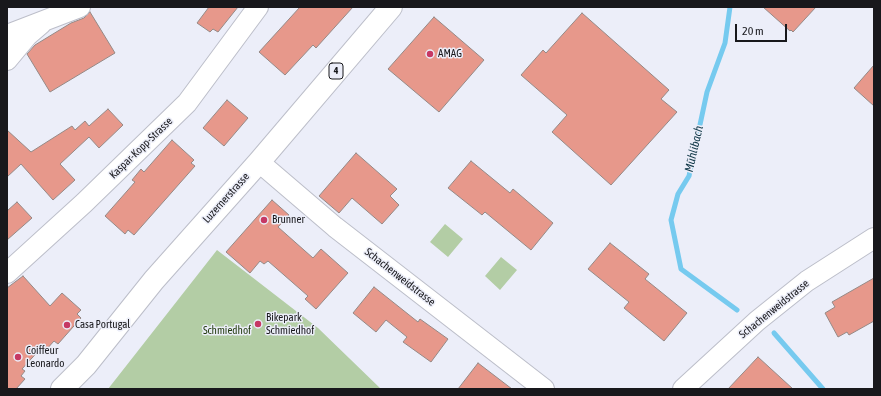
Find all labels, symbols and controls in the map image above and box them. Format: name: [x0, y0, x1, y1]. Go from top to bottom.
scale bar: [737, 16, 789, 42]
text: 20 m: [742, 24, 764, 38]
place label: AMAG: [438, 47, 462, 61]
marker: AMAG: [425, 49, 435, 59]
road number: 4: [329, 63, 343, 79]
street label: Kaspar-Kopp-Strasse: [107, 115, 175, 181]
water label: Mühlibach: [682, 124, 706, 174]
street label: Luzernerstrasse: [200, 170, 252, 226]
place label: Brunner: [272, 213, 305, 227]
marker: Brunner: [259, 215, 269, 225]
street label: Schachenweidstrasse: [362, 245, 438, 309]
street label: Schachenweidstrasse: [736, 277, 812, 341]
place label: Bikepark Schmiedhof: [266, 311, 314, 337]
place label: Casa Portugal: [75, 318, 130, 332]
marker: Bikepark Schmiedhof: [253, 319, 263, 329]
marker: Casa Portugal: [62, 320, 72, 330]
park label: Schmiedhof: [203, 324, 251, 338]
place label: Coiffeur Leonardo: [26, 344, 64, 370]
marker: Coiffeur Leonardo: [13, 352, 23, 362]

